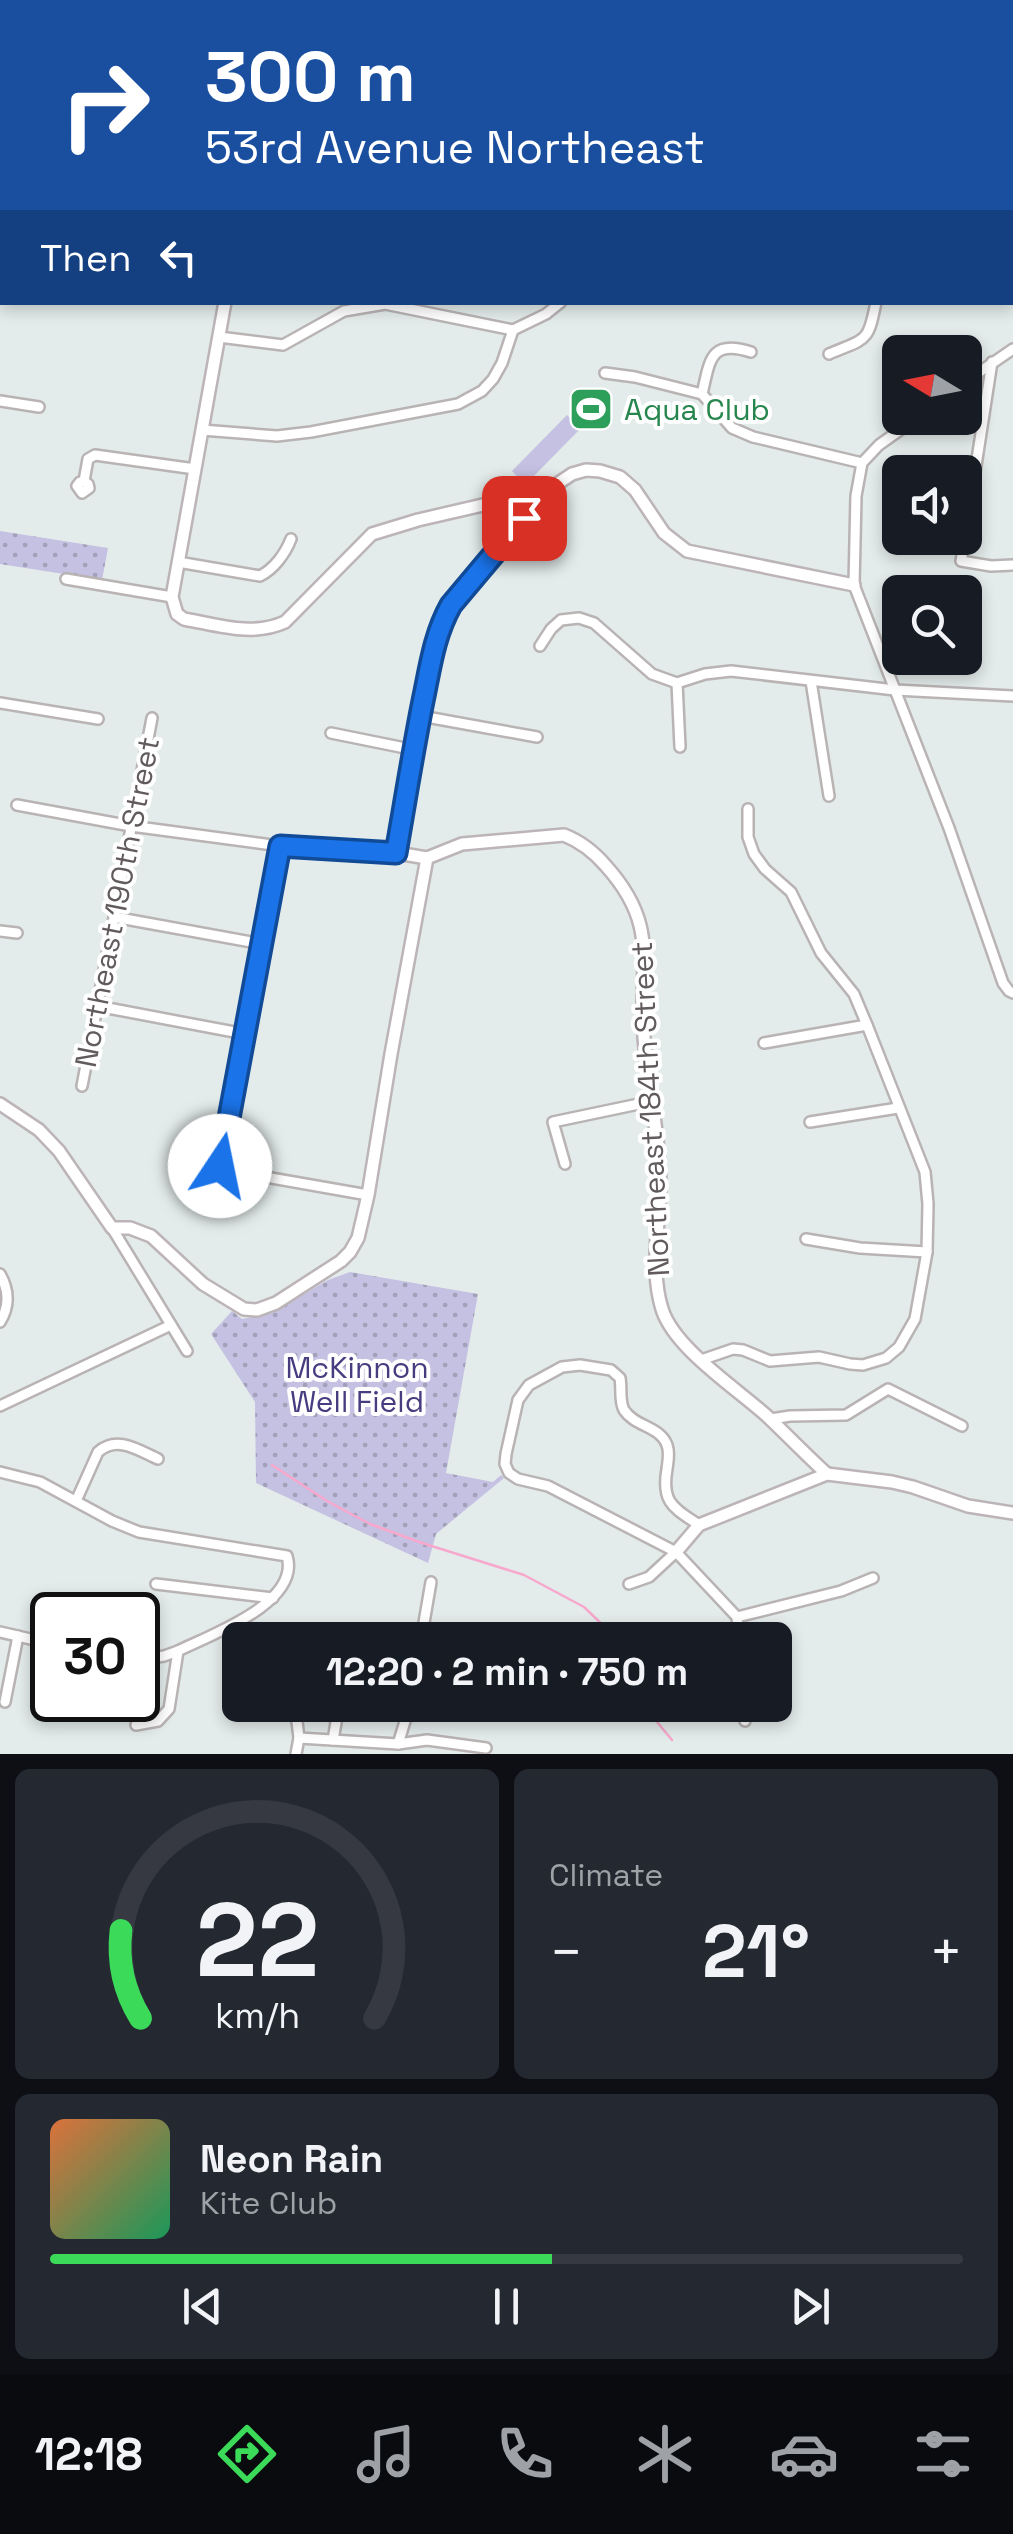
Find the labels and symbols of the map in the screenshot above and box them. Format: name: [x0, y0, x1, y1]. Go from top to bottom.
north arrow: [882, 335, 982, 435]
sports icon: Aqua Club: [568, 386, 614, 432]
place label: Aqua Club: [624, 390, 770, 429]
pin: [482, 476, 567, 561]
street label: Northeast 190th Street: [66, 734, 168, 1070]
street label: Northeast 184th Street: [622, 941, 678, 1277]
position arrow: [168, 1114, 272, 1218]
park label: McKinnon Well Field: [285, 1348, 429, 1421]
speed limit sign: 30: [30, 1592, 160, 1722]

